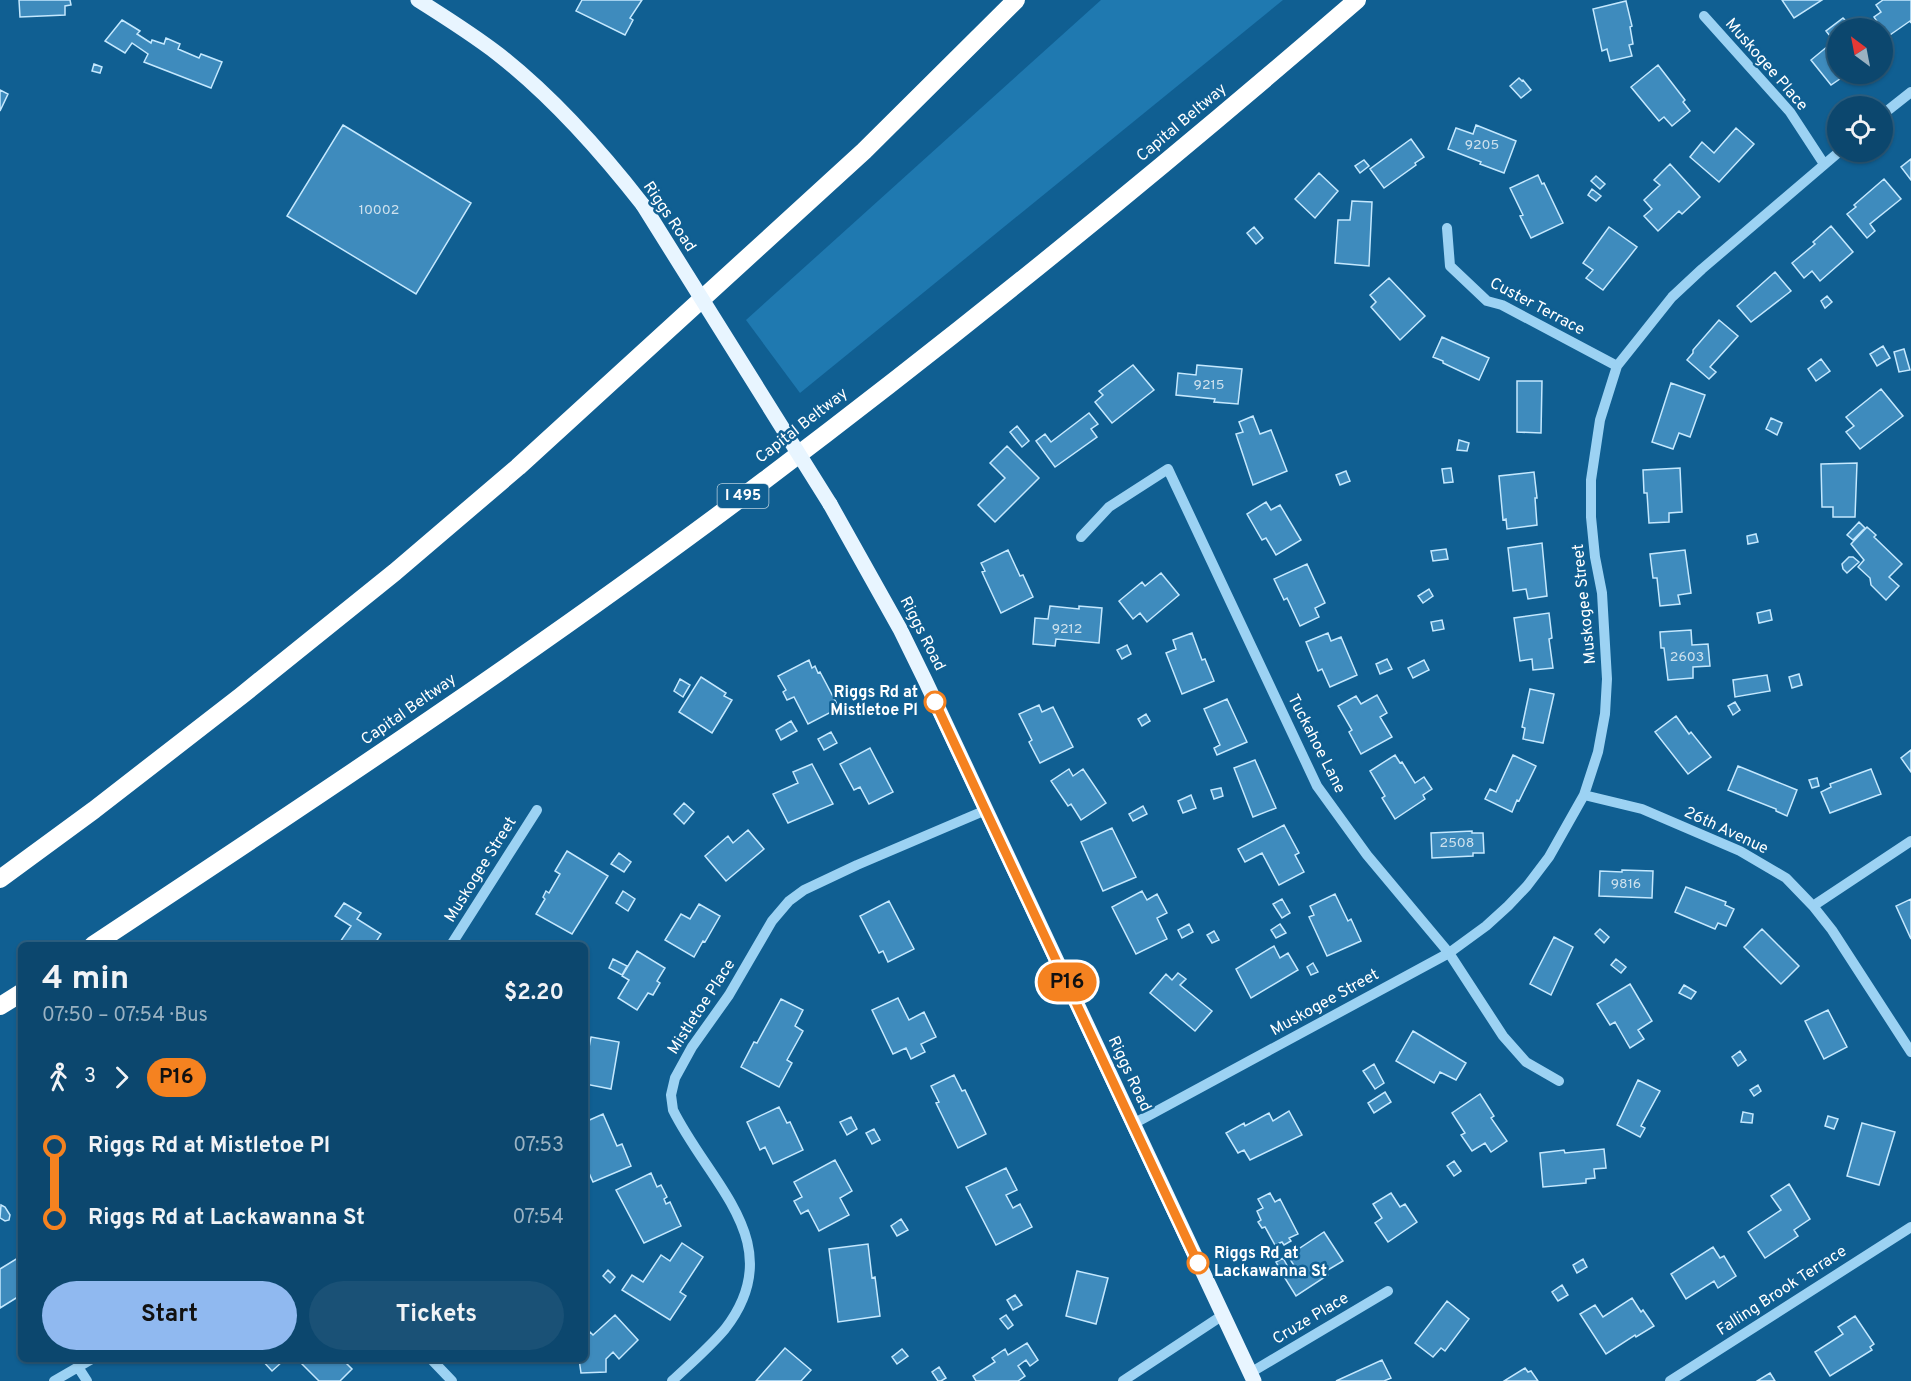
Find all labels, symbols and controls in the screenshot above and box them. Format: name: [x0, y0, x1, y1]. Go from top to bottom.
street label: Muskogee Place: [1720, 15, 1812, 115]
north arrow: [1827, 18, 1893, 84]
map controls: [1827, 18, 1893, 162]
street label: Capital Beltway: [1133, 79, 1231, 167]
button: locate: [1827, 96, 1893, 162]
house number: 9205: [1465, 137, 1499, 154]
street label: Riggs Road: [638, 178, 700, 256]
house number: 10002: [359, 202, 399, 219]
street label: Custer Terrace: [1486, 274, 1588, 340]
house number: 9215: [1194, 377, 1224, 394]
street label: Capital Beltway: [752, 384, 852, 468]
road number: I 495: [718, 484, 768, 508]
street label: Muskogee Street: [1569, 543, 1601, 665]
street label: Riggs Road: [895, 593, 949, 675]
house number: 9212: [1052, 621, 1082, 638]
house number: 2603: [1670, 649, 1704, 666]
street label: Capital Beltway: [358, 670, 460, 750]
place label: Riggs Rd at Mistletoe Pl: [830, 683, 918, 721]
marker: Riggs Rd at Mistletoe Pl: [924, 691, 946, 713]
street label: Tuckahoe Lane: [1282, 691, 1350, 797]
street label: 26th Avenue: [1681, 803, 1771, 859]
street label: Muskogee Street: [441, 813, 521, 927]
house number: 2508: [1440, 835, 1474, 852]
house number: 9816: [1611, 876, 1641, 893]
street label: Mistletoe Place: [664, 956, 740, 1058]
text: 4 min: [42, 959, 129, 1001]
line badge: P16: [1032, 962, 1102, 1002]
street label: Muskogee Street: [1267, 965, 1383, 1041]
text: P16: [1050, 969, 1084, 996]
text: $2.20: [504, 980, 564, 1007]
text: 07:50 – 07:54 · Bus: [42, 1003, 208, 1029]
street label: Riggs Road: [1103, 1033, 1155, 1115]
icon: walk: [42, 1061, 75, 1094]
icon: forward: [105, 1061, 138, 1094]
text: 3: [84, 1064, 96, 1090]
text: P16: [159, 1064, 194, 1091]
text: Riggs Rd at Mistletoe Pl: [88, 1133, 330, 1160]
text: 07:53: [513, 1133, 564, 1159]
text: Riggs Rd at Lackawanna St: [88, 1205, 365, 1232]
text: 07:54: [512, 1205, 564, 1231]
street label: Falling Brook Terrace: [1713, 1242, 1851, 1340]
place label: Riggs Rd at Lackawanna St: [1214, 1244, 1327, 1282]
marker: Riggs Rd at Lackawanna St: [1187, 1252, 1209, 1274]
button: Start: [42, 1281, 297, 1350]
button: Tickets: [309, 1281, 564, 1350]
street label: Cruze Place: [1269, 1288, 1353, 1350]

